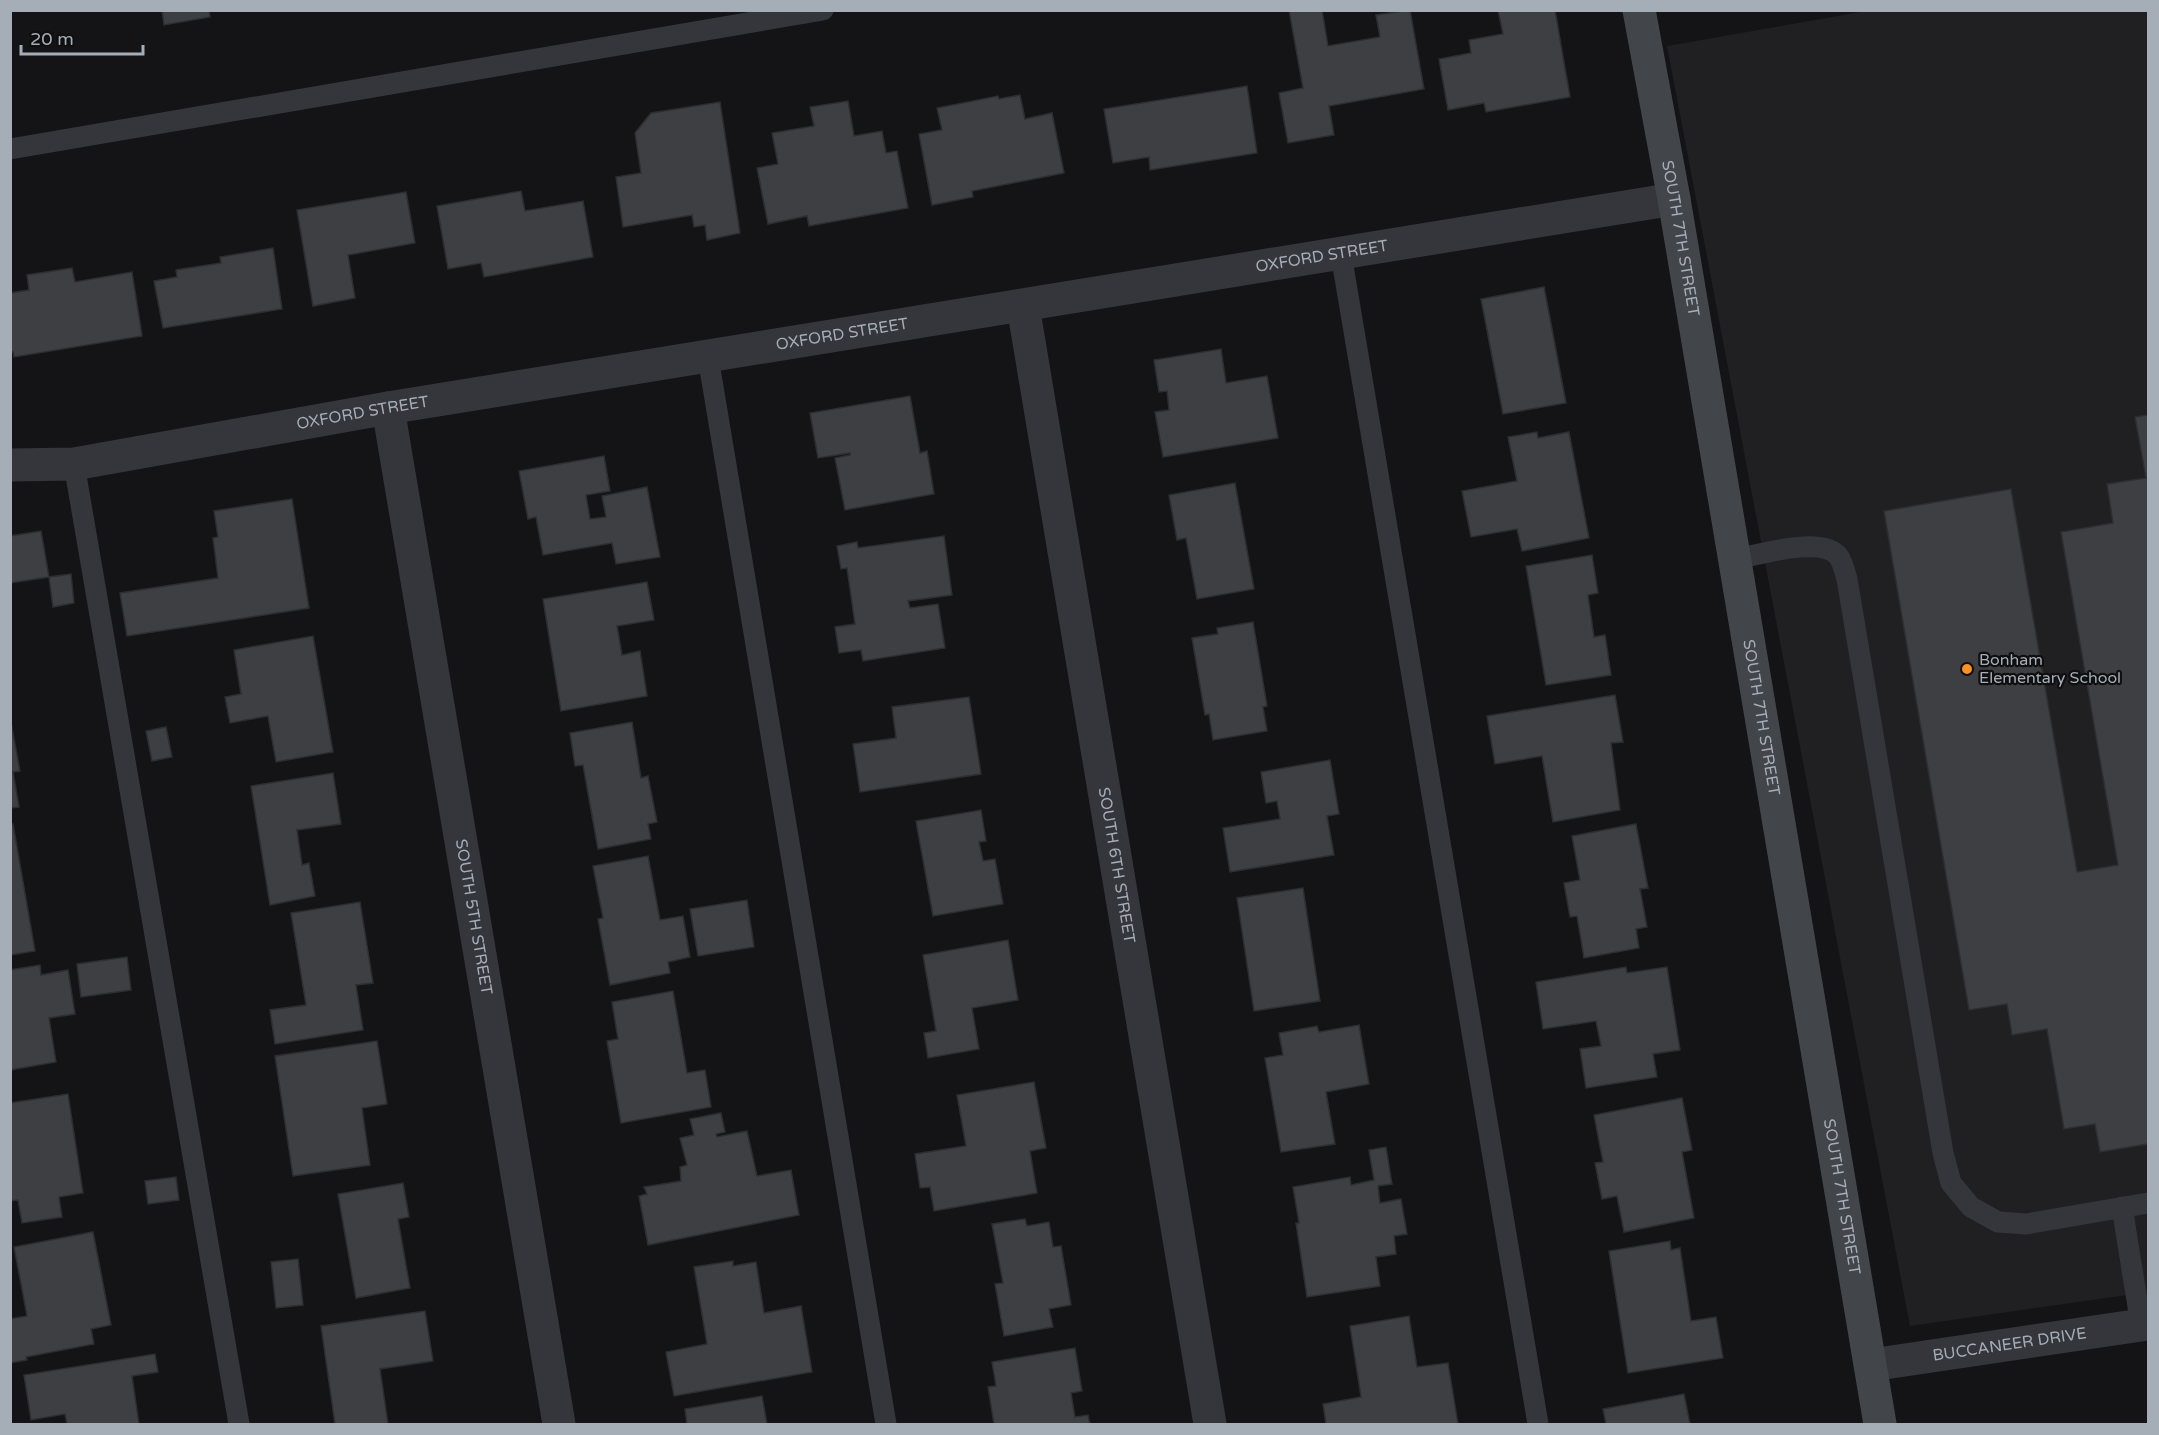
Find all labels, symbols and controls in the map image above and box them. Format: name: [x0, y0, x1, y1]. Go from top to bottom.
scale bar: [21, 18, 142, 56]
text: 20 m: [30, 28, 74, 50]
street label: SOUTH 7TH STREET: [1657, 159, 1704, 318]
street label: OXFORD STREET: [1254, 236, 1390, 277]
street label: OXFORD STREET: [774, 314, 910, 355]
street label: OXFORD STREET: [295, 392, 430, 434]
street label: SOUTH 7TH STREET: [1738, 638, 1784, 797]
place label: Bonham Elementary School: [1979, 650, 2121, 688]
marker: Bonham Elementary School: [1960, 662, 1974, 676]
street label: SOUTH 6TH STREET: [1094, 786, 1139, 945]
street label: SOUTH 5TH STREET: [451, 837, 497, 997]
street label: SOUTH 7TH STREET: [1819, 1117, 1865, 1276]
street label: BUCCANEER DRIVE: [1931, 1323, 2088, 1366]

